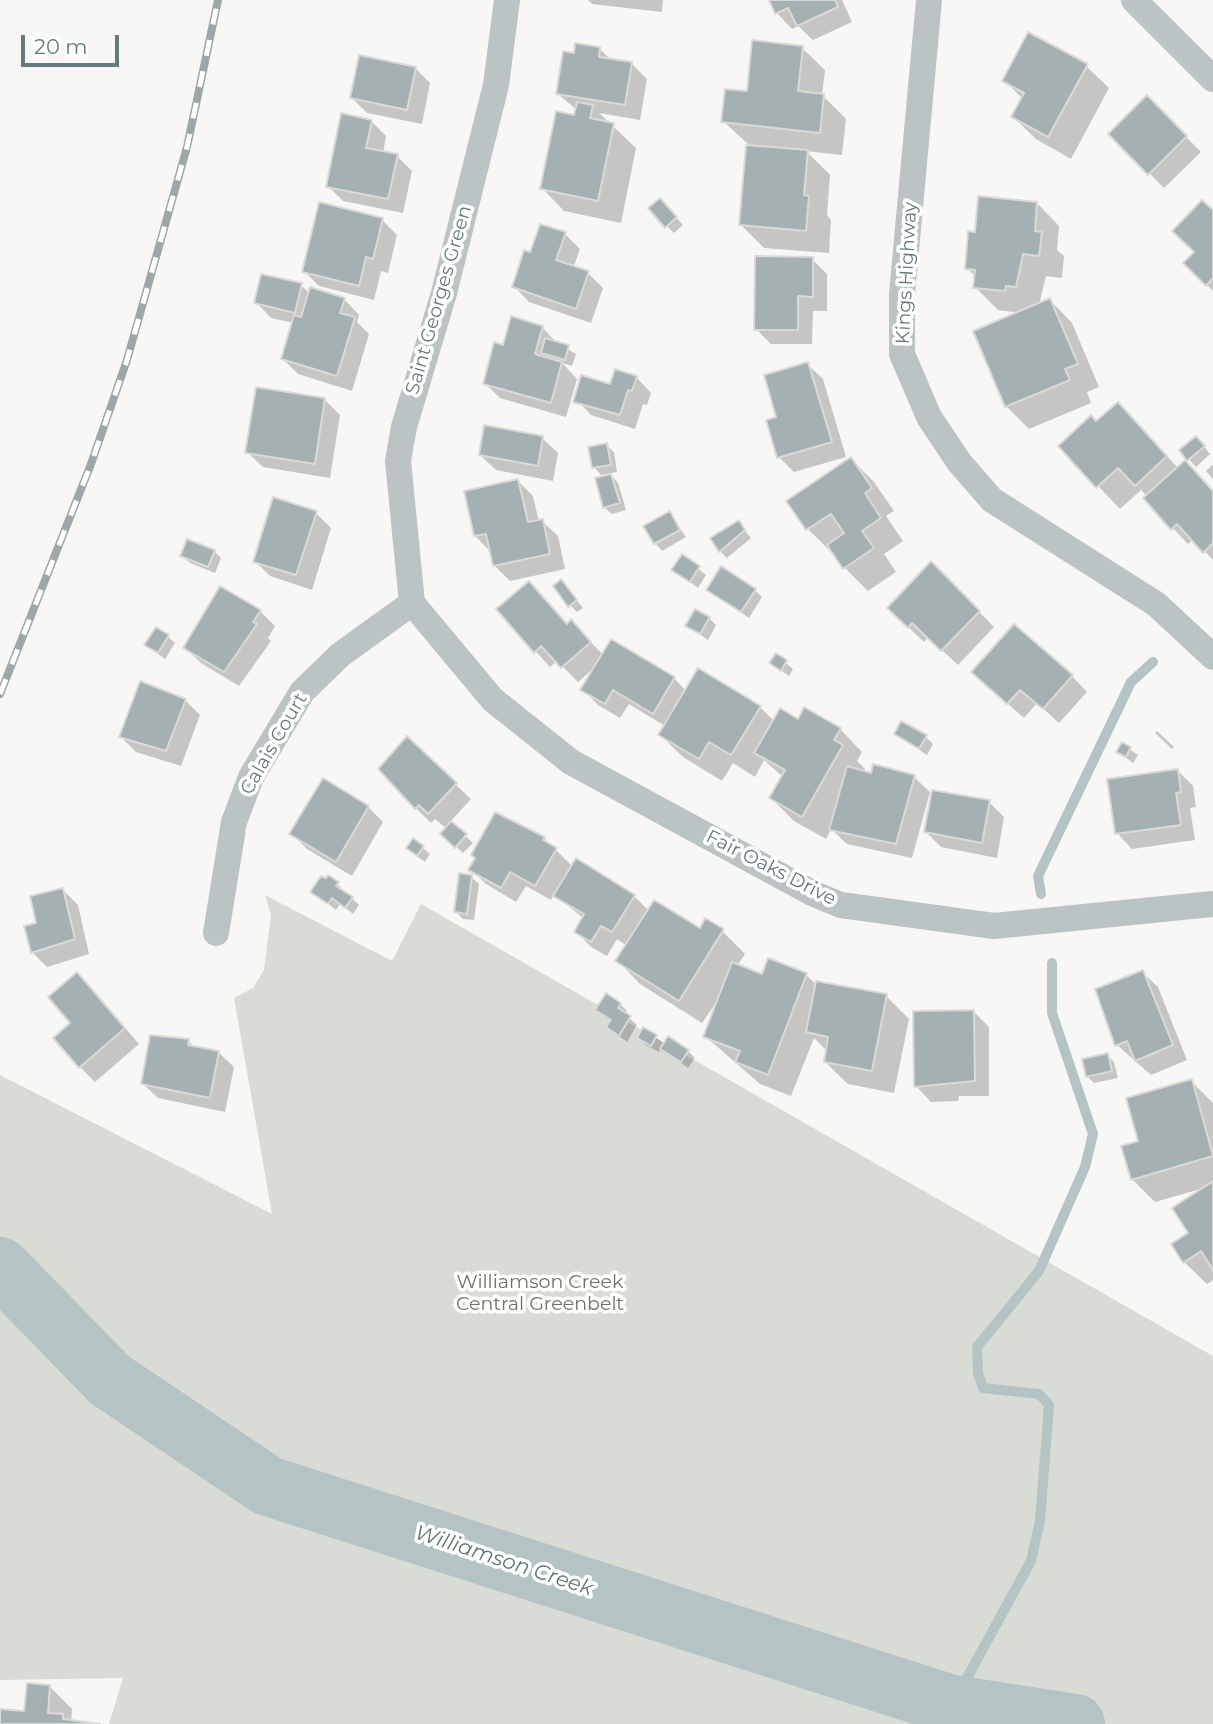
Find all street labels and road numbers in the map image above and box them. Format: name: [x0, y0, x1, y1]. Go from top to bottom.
street label: Kings Highway: [892, 201, 922, 345]
street label: Saint Georges Green: [401, 203, 477, 397]
street label: Calais Court: [236, 689, 312, 799]
street label: Fair Oaks Drive: [702, 825, 840, 911]

